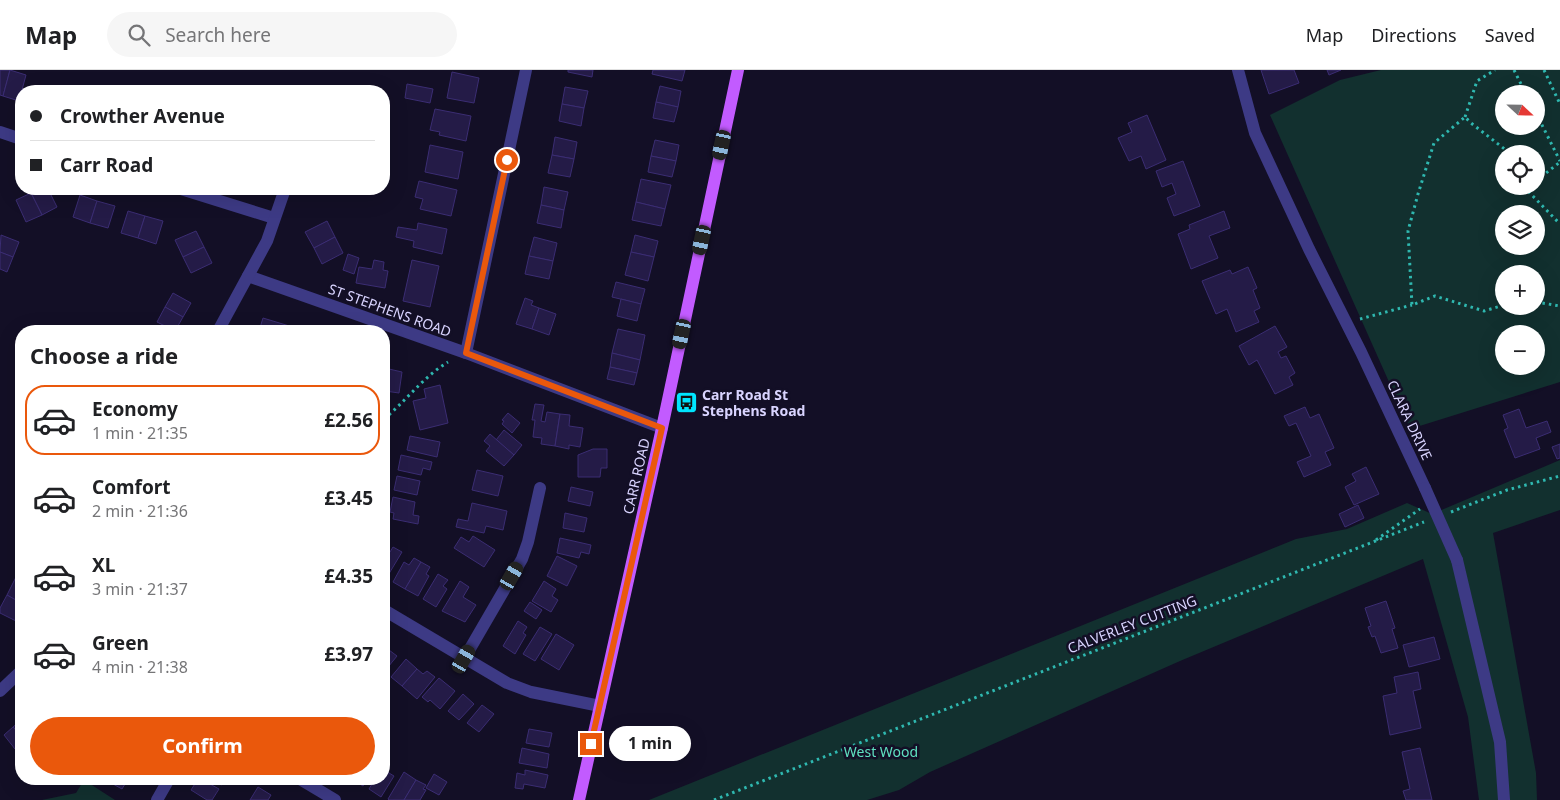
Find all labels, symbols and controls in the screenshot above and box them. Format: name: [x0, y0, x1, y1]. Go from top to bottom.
search box: [107, 12, 457, 57]
text: Map: [25, 18, 77, 51]
icon: search: [125, 21, 153, 49]
text: Search here: [165, 22, 271, 48]
text: Map: [1306, 23, 1343, 47]
text: Directions: [1371, 23, 1457, 47]
text: Saved: [1485, 23, 1535, 47]
north arrow: [1495, 85, 1545, 135]
map controls: [1495, 85, 1545, 375]
text: Crowther Avenue: [60, 103, 225, 129]
car: [711, 129, 732, 161]
button: locate: [1495, 145, 1545, 195]
route start: [496, 149, 518, 171]
text: Carr Road: [60, 152, 153, 178]
button: layers: [1495, 205, 1545, 255]
car: [691, 224, 712, 256]
button: +: [1495, 265, 1545, 315]
street label: ST STEPHENS ROAD: [326, 279, 454, 341]
car: [671, 318, 692, 350]
button: −: [1495, 325, 1545, 375]
text: Choose a ride: [30, 340, 178, 370]
street label: CLARA DRIVE: [1383, 377, 1437, 463]
place label: Carr Road St Stephens Road: [702, 385, 805, 420]
bus stop icon: Carr Road St Stephens Road: [674, 390, 698, 414]
text: Economy: [92, 396, 178, 422]
icon: car: [32, 398, 77, 443]
text: £2.56: [324, 407, 373, 433]
text: 1 min · 21:35: [92, 422, 188, 444]
street label: CARR ROAD: [618, 436, 654, 516]
text: Comfort: [92, 474, 171, 500]
icon: car: [32, 476, 77, 521]
text: £3.45: [324, 485, 373, 511]
text: 2 min · 21:36: [92, 500, 188, 522]
text: XL: [92, 552, 115, 578]
icon: car: [32, 554, 77, 599]
car: [498, 559, 525, 593]
text: £4.35: [324, 563, 373, 589]
text: 3 min · 21:37: [92, 578, 188, 600]
street label: CALVERLEY CUTTING: [1065, 591, 1199, 657]
text: Green: [92, 630, 149, 656]
icon: car: [32, 632, 77, 677]
text: £3.97: [324, 641, 373, 667]
car: [450, 642, 477, 676]
text: 4 min · 21:38: [92, 656, 188, 678]
button: Confirm: [30, 717, 375, 775]
callout: 1 min: [608, 726, 691, 762]
text: 1 min: [628, 732, 672, 754]
route end: [580, 733, 602, 755]
park label: West Wood: [844, 742, 918, 761]

